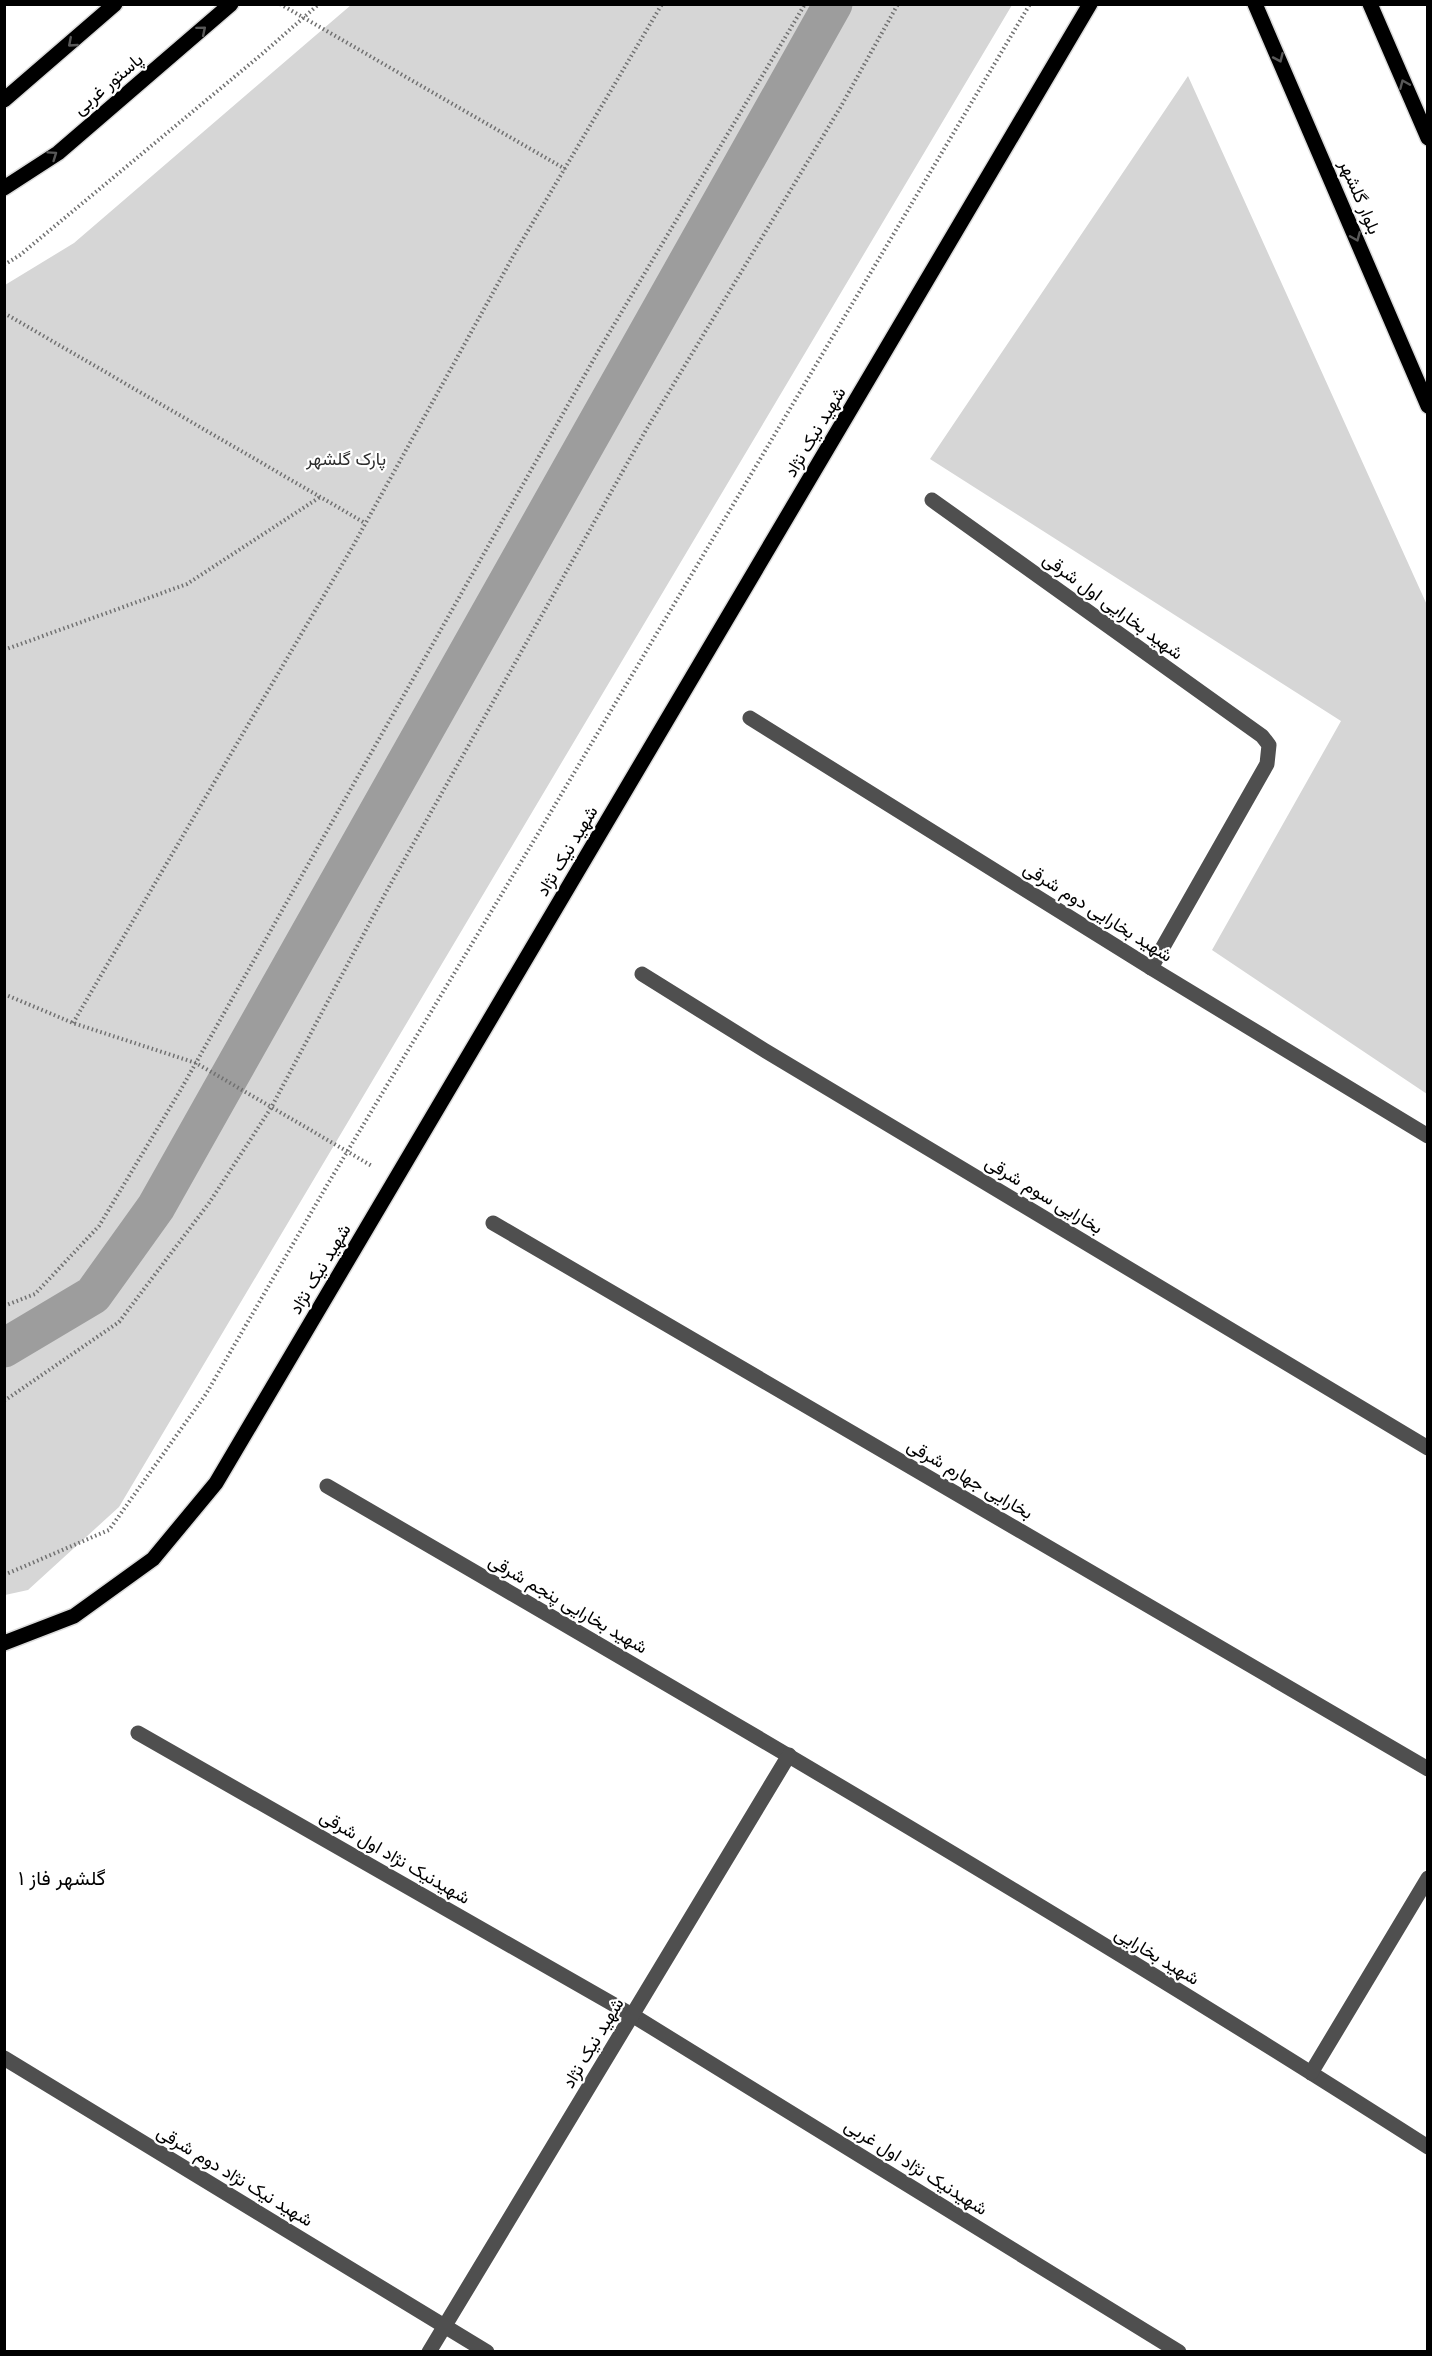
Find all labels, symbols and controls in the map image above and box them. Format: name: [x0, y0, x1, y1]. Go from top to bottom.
one-way arrow: [195, 26, 206, 37]
one-way arrow: [68, 36, 78, 47]
street label: پاستور غربی: [69, 48, 148, 120]
one-way arrow: [1272, 52, 1284, 63]
one-way arrow: [1400, 79, 1412, 90]
one-way arrow: [46, 152, 57, 163]
street label: بلوار گلشهر: [1334, 155, 1386, 238]
one-way arrow: [1349, 231, 1361, 242]
street label: شهید نیک نژاد: [779, 383, 851, 481]
park label: پارک گلشهر: [305, 448, 386, 471]
street label: شهید بخارایی اول شرقی: [1039, 548, 1187, 664]
street label: شهید نیک نژاد: [531, 802, 603, 900]
street label: شهید بخارایی دوم شرقی: [1019, 857, 1177, 968]
street label: بخارایی سوم شرقی: [981, 1151, 1107, 1240]
street label: شهید نیک نژاد: [284, 1220, 356, 1318]
street label: بخارایی جهارم شرقی: [903, 1434, 1037, 1525]
street label: شهید بخارایی پنجم شرقی: [484, 1550, 651, 1659]
street label: شهیدنیک نژاد اول شرقی: [316, 1805, 474, 1909]
district label: گلشهر فاز ۱: [18, 1866, 106, 1891]
street label: شهید بخارایی: [1111, 1922, 1203, 1990]
street label: شهید نیک نژاد: [557, 1994, 629, 2092]
street label: شهیدنیک نژاد اول غربی: [840, 2114, 992, 2220]
street label: شهید نیک نژاد دوم شرقی: [153, 2121, 317, 2232]

